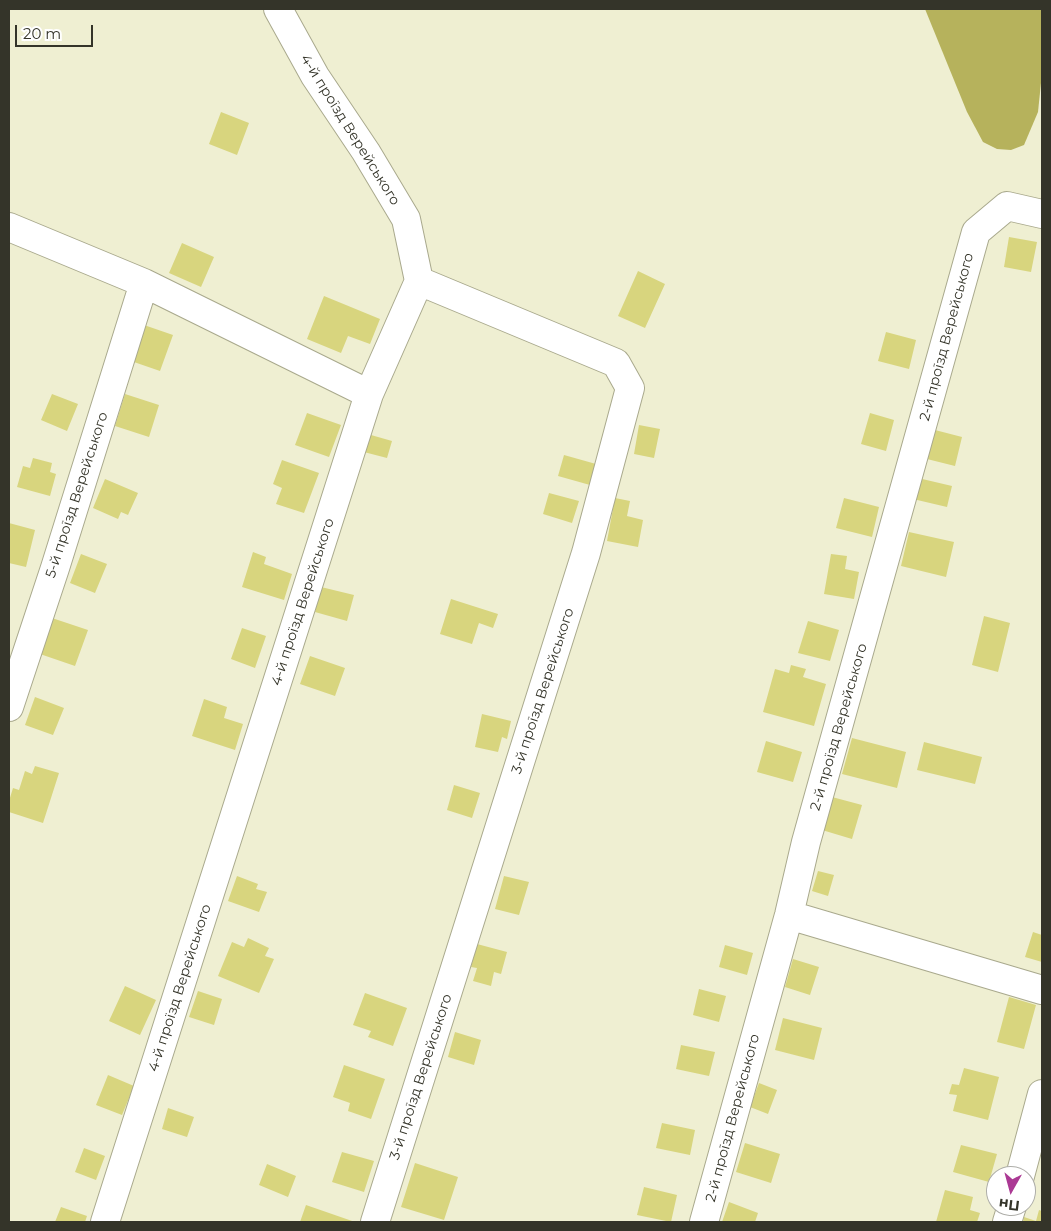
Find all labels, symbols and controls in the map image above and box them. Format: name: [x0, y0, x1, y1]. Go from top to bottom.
scale bar: [18, 15, 95, 47]
text: 20 m: [23, 24, 61, 43]
street label: 4-й проїзд Верейського: [297, 51, 403, 209]
street label: 2-й проїзд Верейського: [916, 251, 978, 423]
street label: 5-й проїзд Верейського: [42, 410, 112, 580]
street label: 4-й проїзд Верейського: [268, 516, 338, 688]
street label: 3-й проїзд Верейського: [508, 606, 578, 776]
street label: 2-й проїзд Верейського: [807, 641, 871, 813]
street label: 4-й проїзд Верейського: [145, 902, 215, 1074]
street label: 3-й проїзд Верейського: [386, 992, 456, 1162]
street label: 2-й проїзд Верейського: [702, 1032, 764, 1204]
north arrow: [986, 1166, 1036, 1216]
text: Пн: [998, 1195, 1021, 1215]

